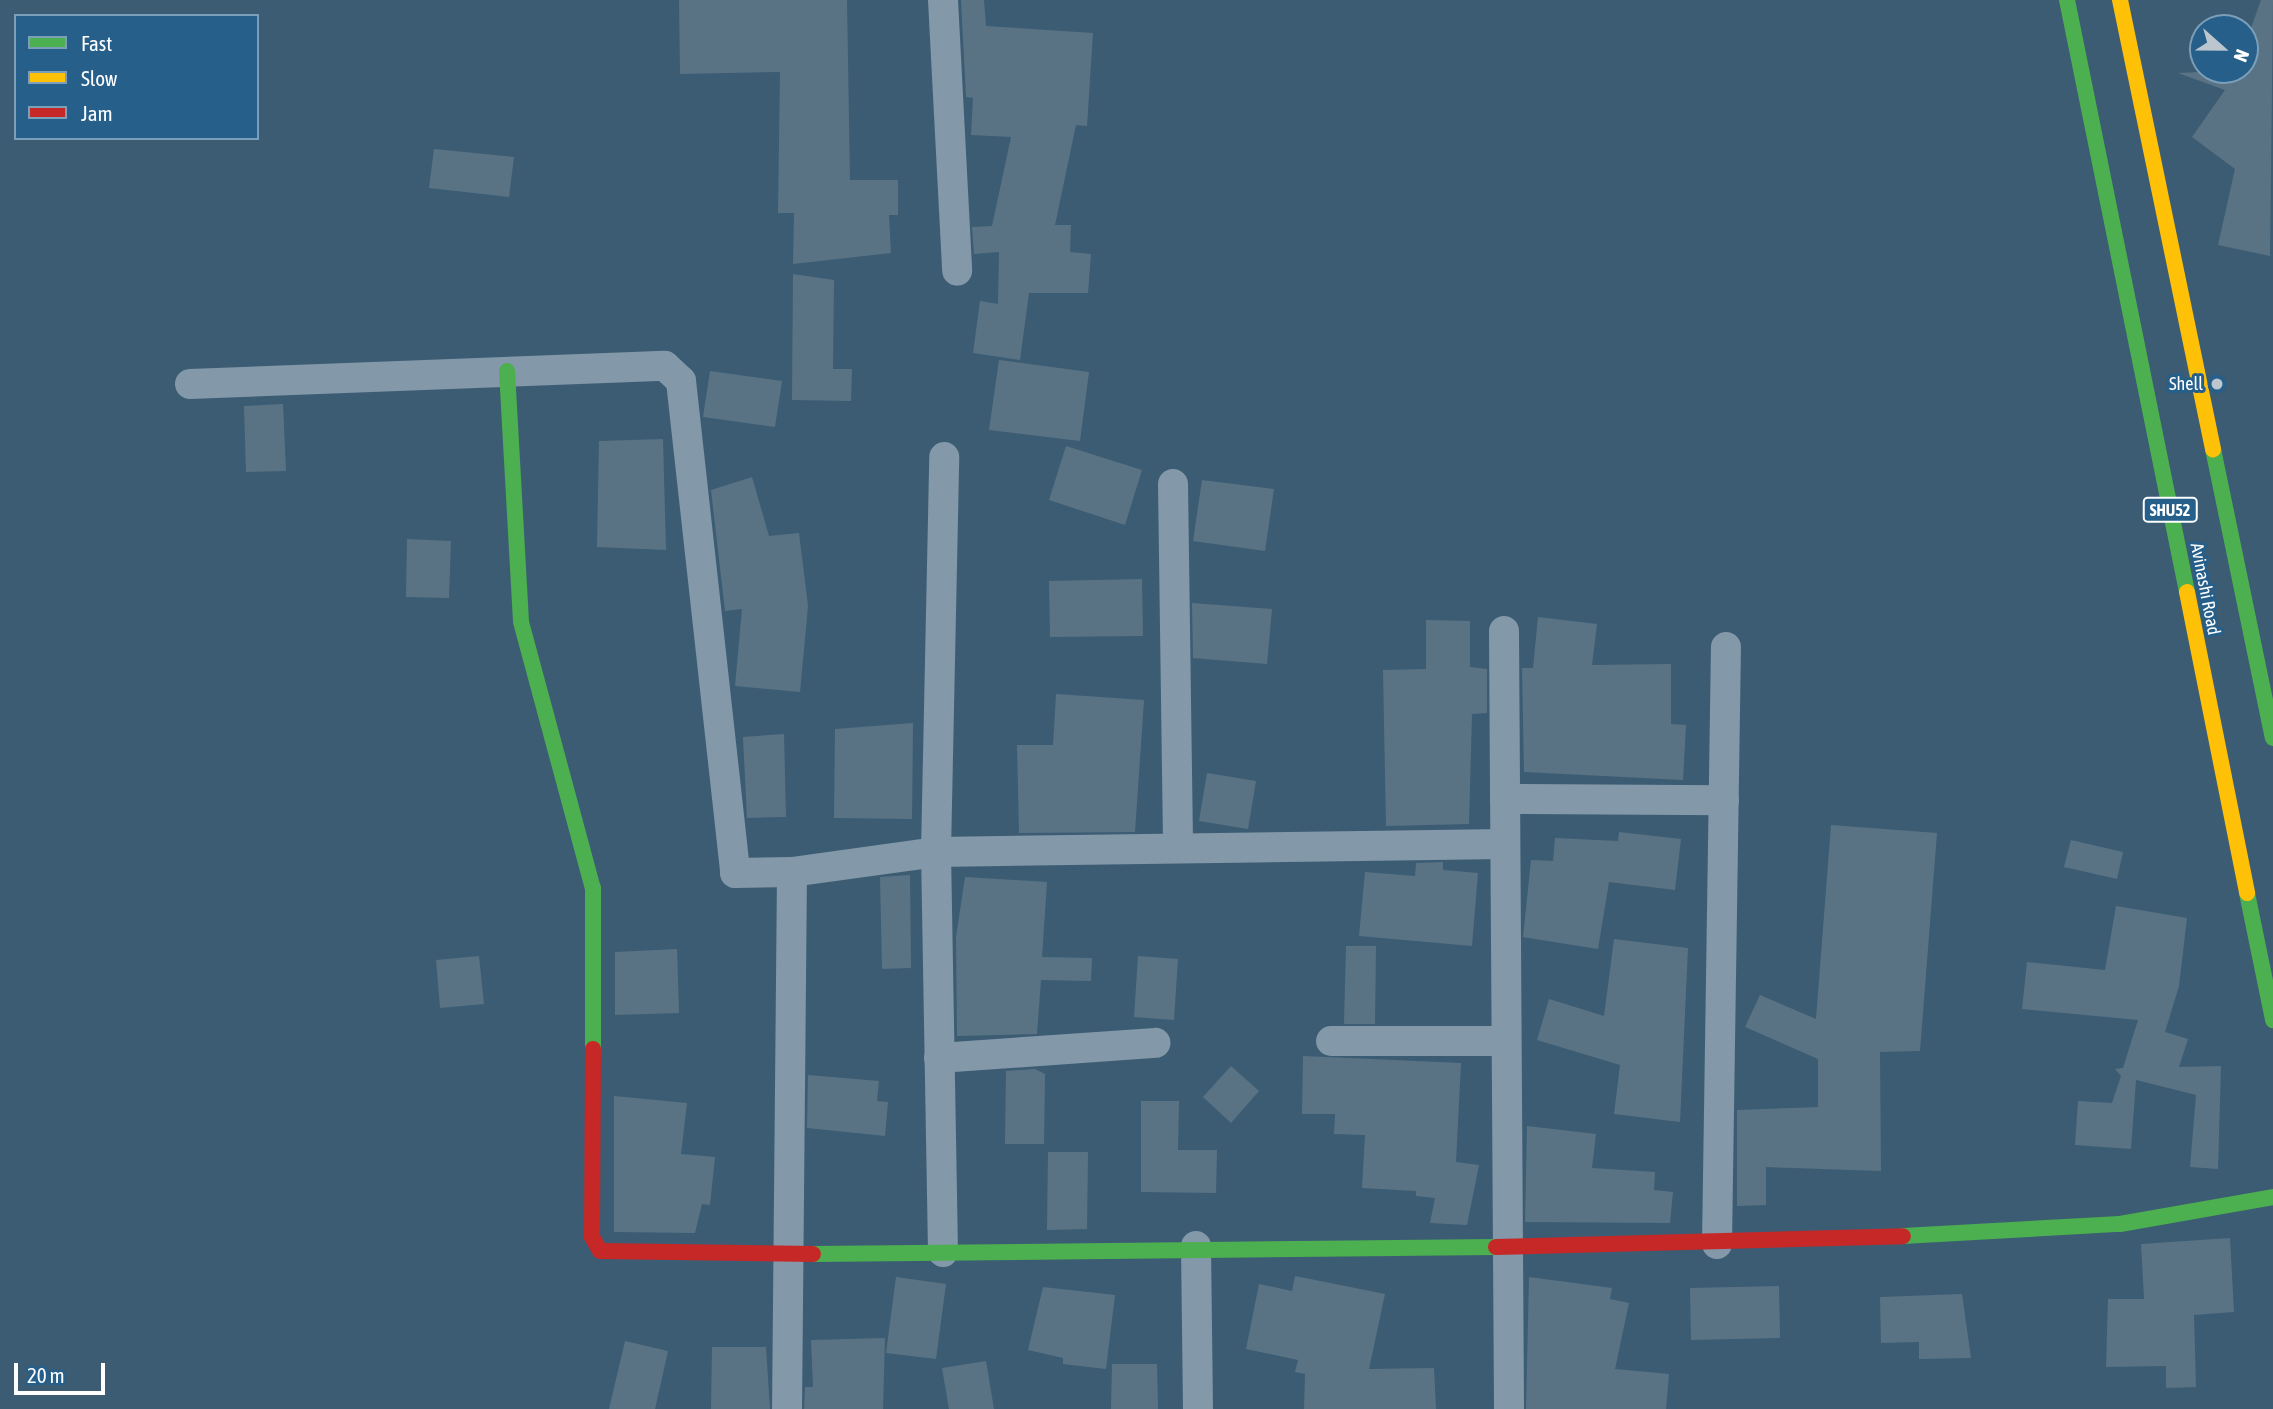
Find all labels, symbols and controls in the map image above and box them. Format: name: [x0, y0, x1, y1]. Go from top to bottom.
legend: [14, 14, 259, 140]
north arrow: [2189, 14, 2259, 84]
text: Fast: [81, 31, 112, 55]
text: N: [2229, 47, 2254, 65]
text: Slow: [81, 66, 117, 90]
text: Jam: [81, 101, 113, 125]
place label: Shell: [2169, 373, 2203, 395]
marker: Shell: [2209, 376, 2225, 392]
road number: SHU52: [2142, 498, 2198, 523]
street label: Avinashi Road: [2185, 541, 2225, 637]
scale bar: [18, 1350, 108, 1394]
text: 20 m: [27, 1363, 65, 1387]

